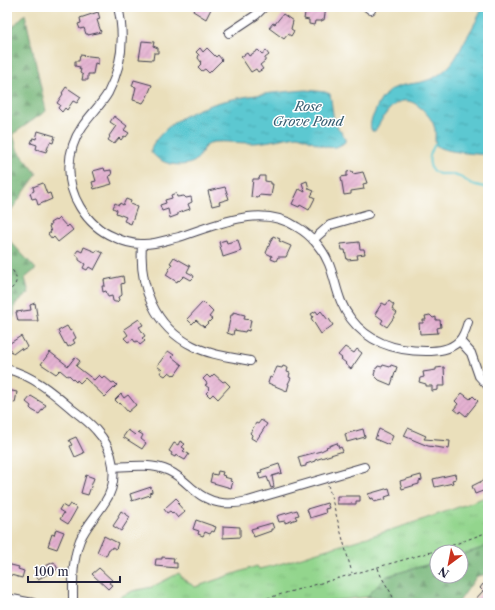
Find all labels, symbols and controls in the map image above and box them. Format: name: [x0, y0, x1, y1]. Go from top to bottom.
water label: Rose Grove Pond: [273, 98, 344, 129]
north arrow: [429, 544, 469, 584]
scale bar: [28, 558, 120, 584]
text: 100 m: [34, 564, 69, 579]
text: N: [436, 564, 451, 581]

